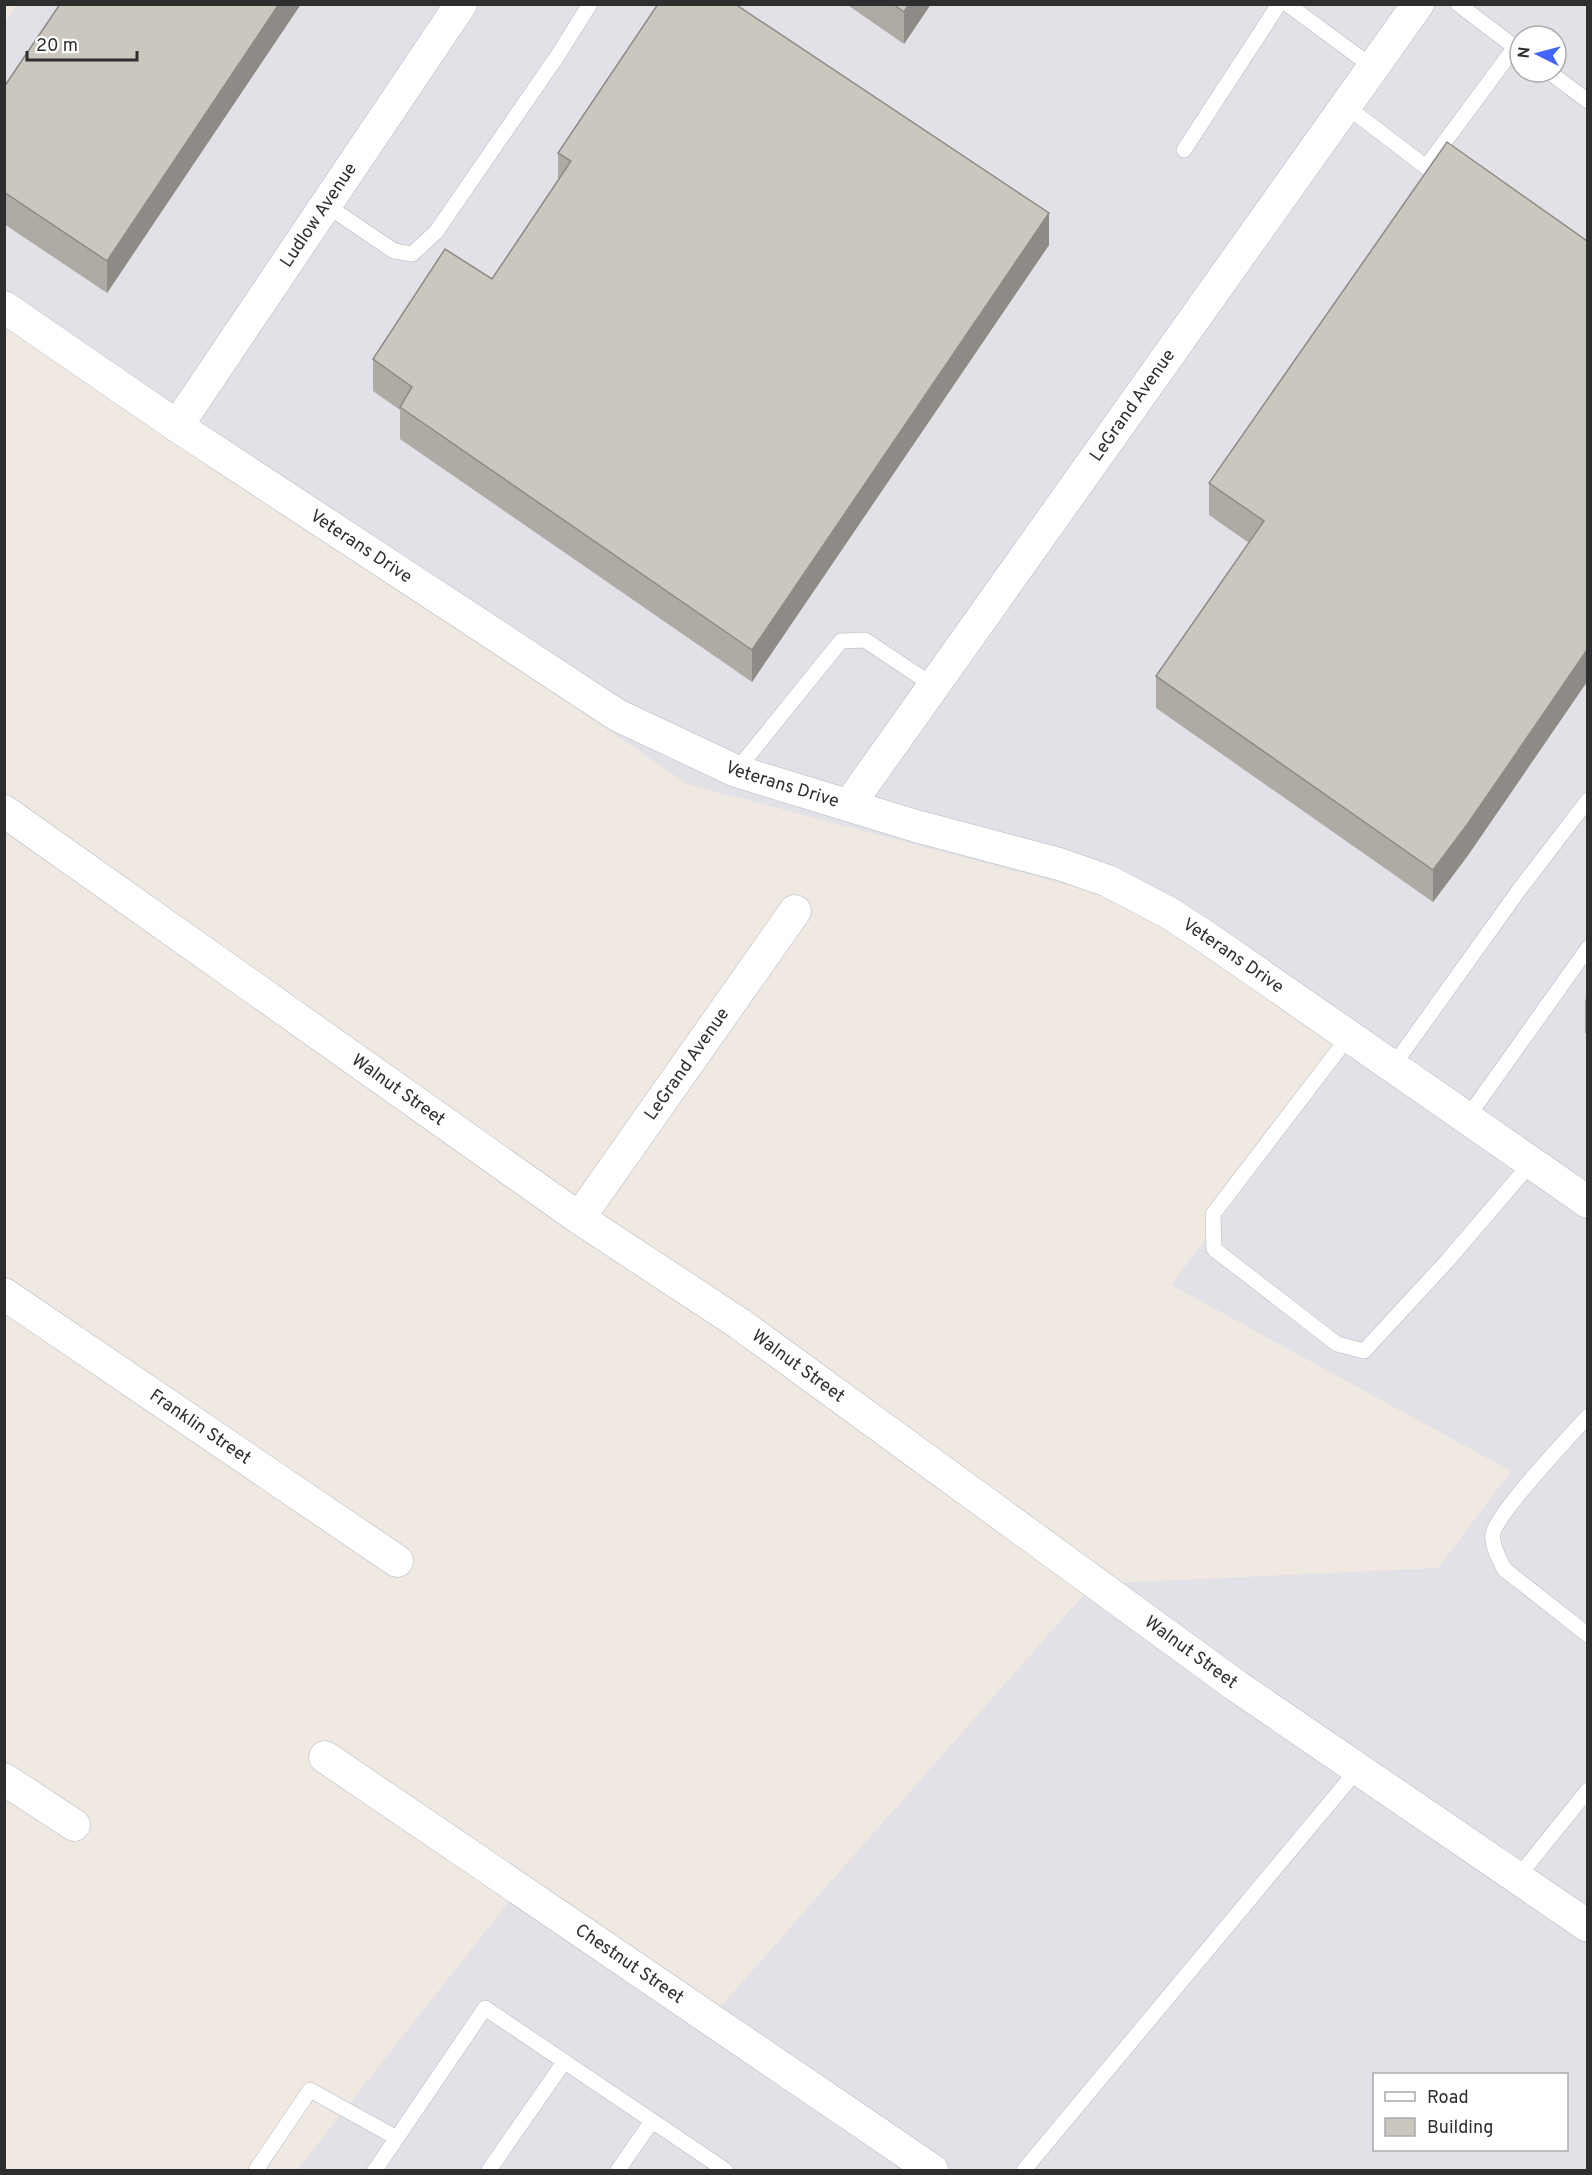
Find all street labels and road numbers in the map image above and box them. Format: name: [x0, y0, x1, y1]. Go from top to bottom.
street label: Ludlow Avenue: [275, 158, 362, 272]
street label: LeGrand Avenue: [1085, 345, 1181, 466]
street label: Veterans Drive: [305, 505, 416, 589]
street label: Veterans Drive: [721, 756, 842, 813]
street label: Veterans Drive: [1178, 913, 1288, 999]
street label: LeGrand Avenue: [640, 1003, 735, 1125]
street label: Walnut Street: [347, 1049, 450, 1131]
street label: Walnut Street: [747, 1325, 849, 1408]
street label: Franklin Street: [145, 1384, 255, 1470]
street label: Walnut Street: [1140, 1611, 1242, 1694]
street label: Chestnut Street: [570, 1919, 688, 2009]

